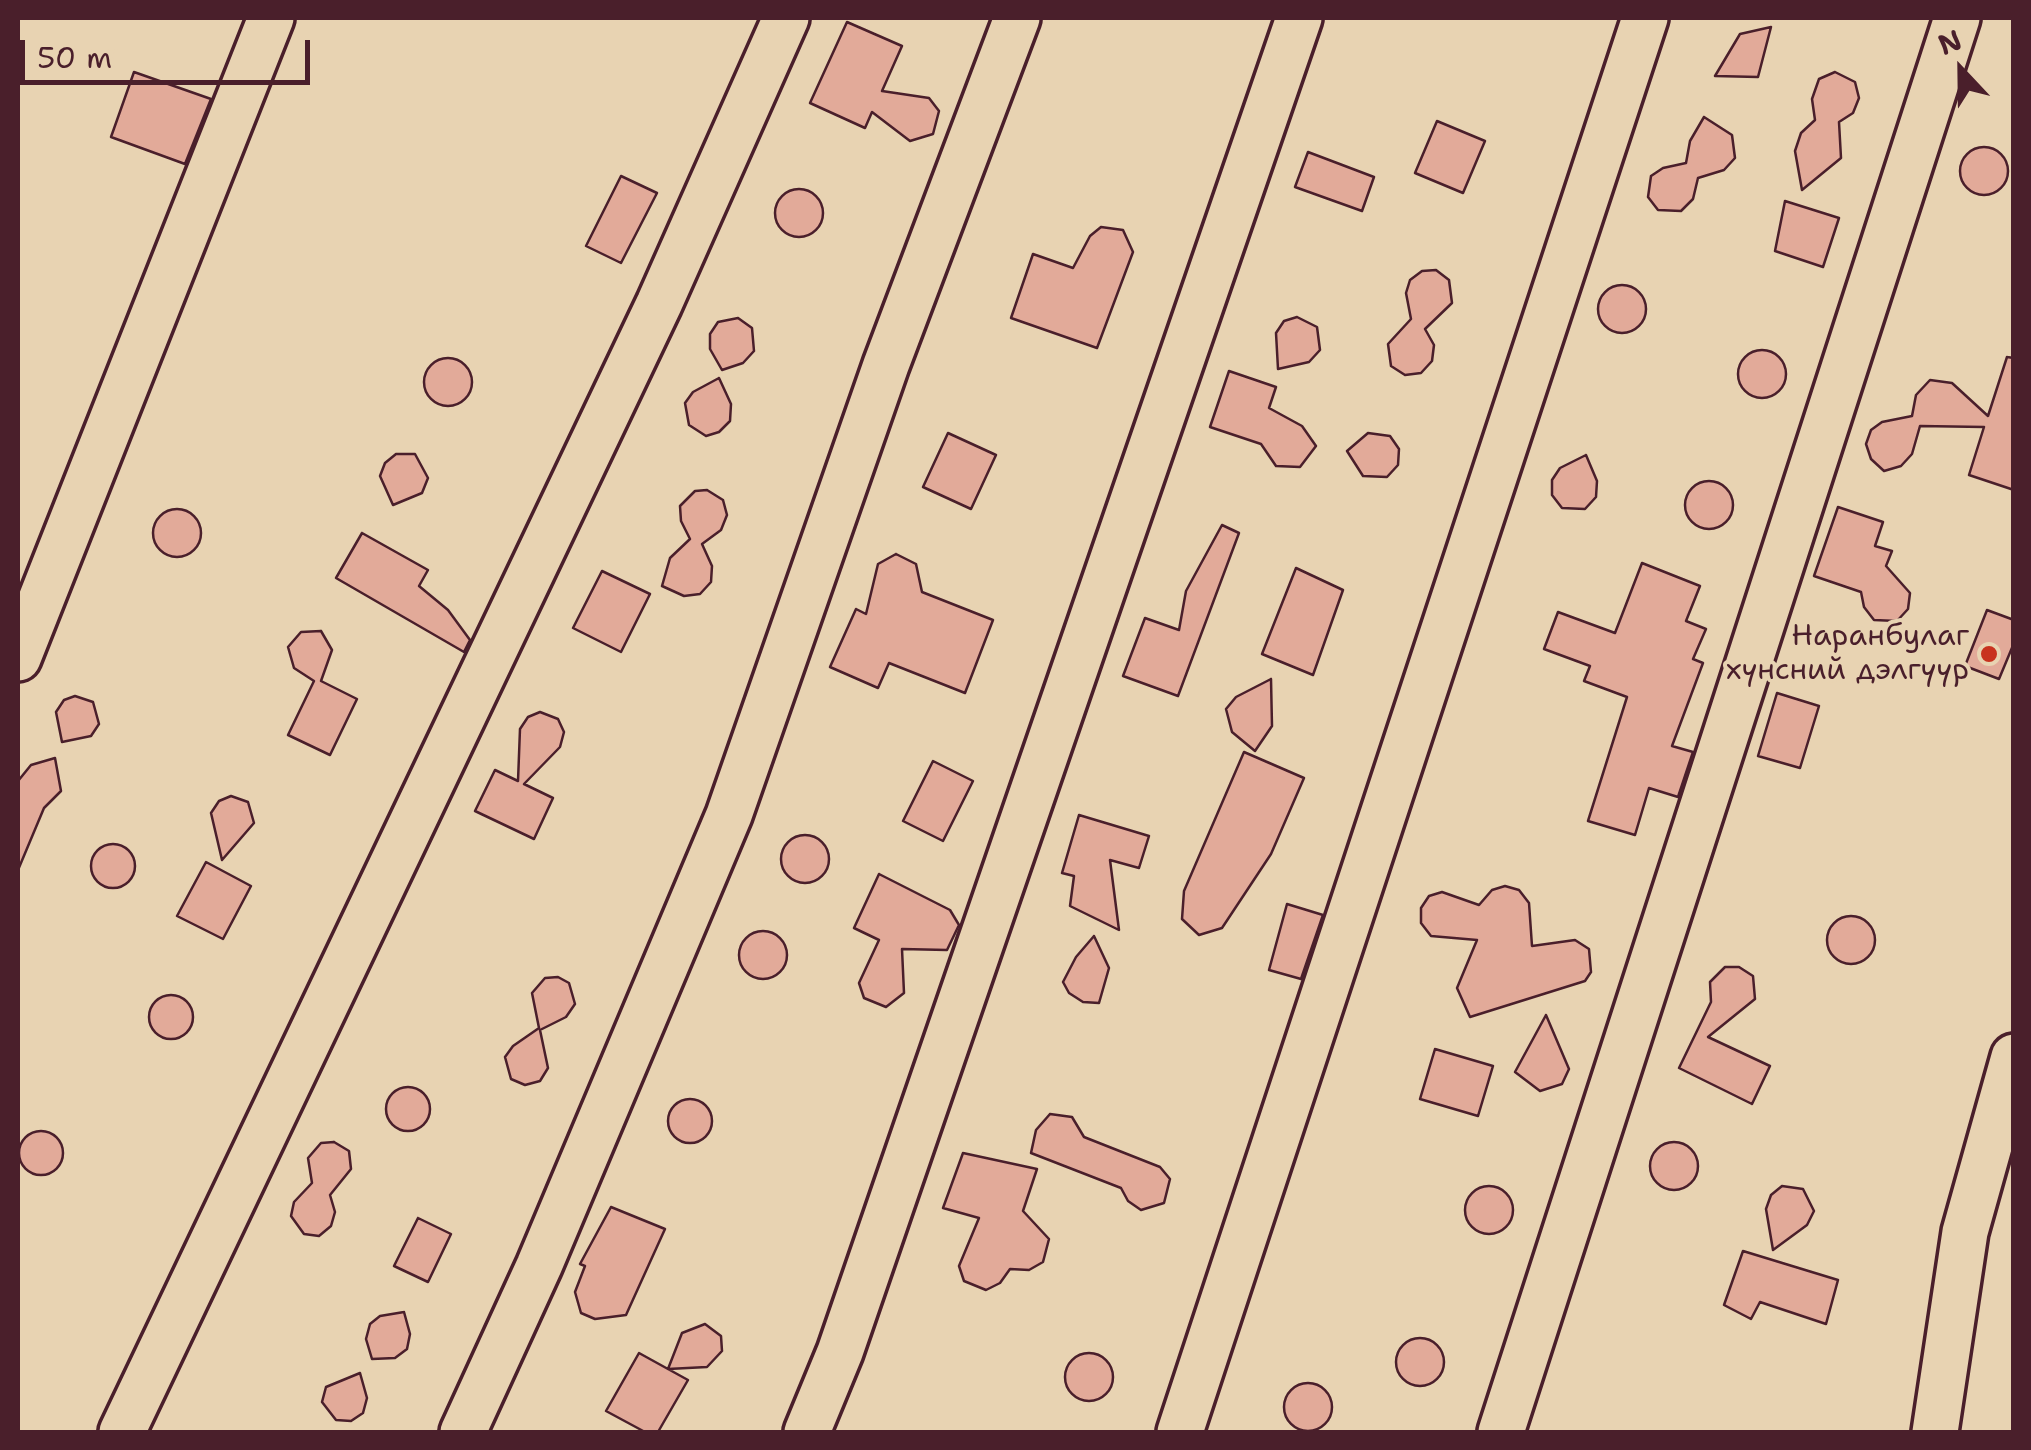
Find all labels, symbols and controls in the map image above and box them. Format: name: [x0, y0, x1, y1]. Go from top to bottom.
scale bar: [25, 20, 315, 82]
north arrow: [1911, 20, 2011, 120]
text: N: [1932, 20, 1967, 64]
text: 50 m: [37, 37, 112, 78]
place label: Наранбулаг хүнсний дэлгүүр: [1726, 619, 1969, 690]
marker: Наранбулаг хүнсний дэлгүүр: [1978, 643, 2000, 665]

